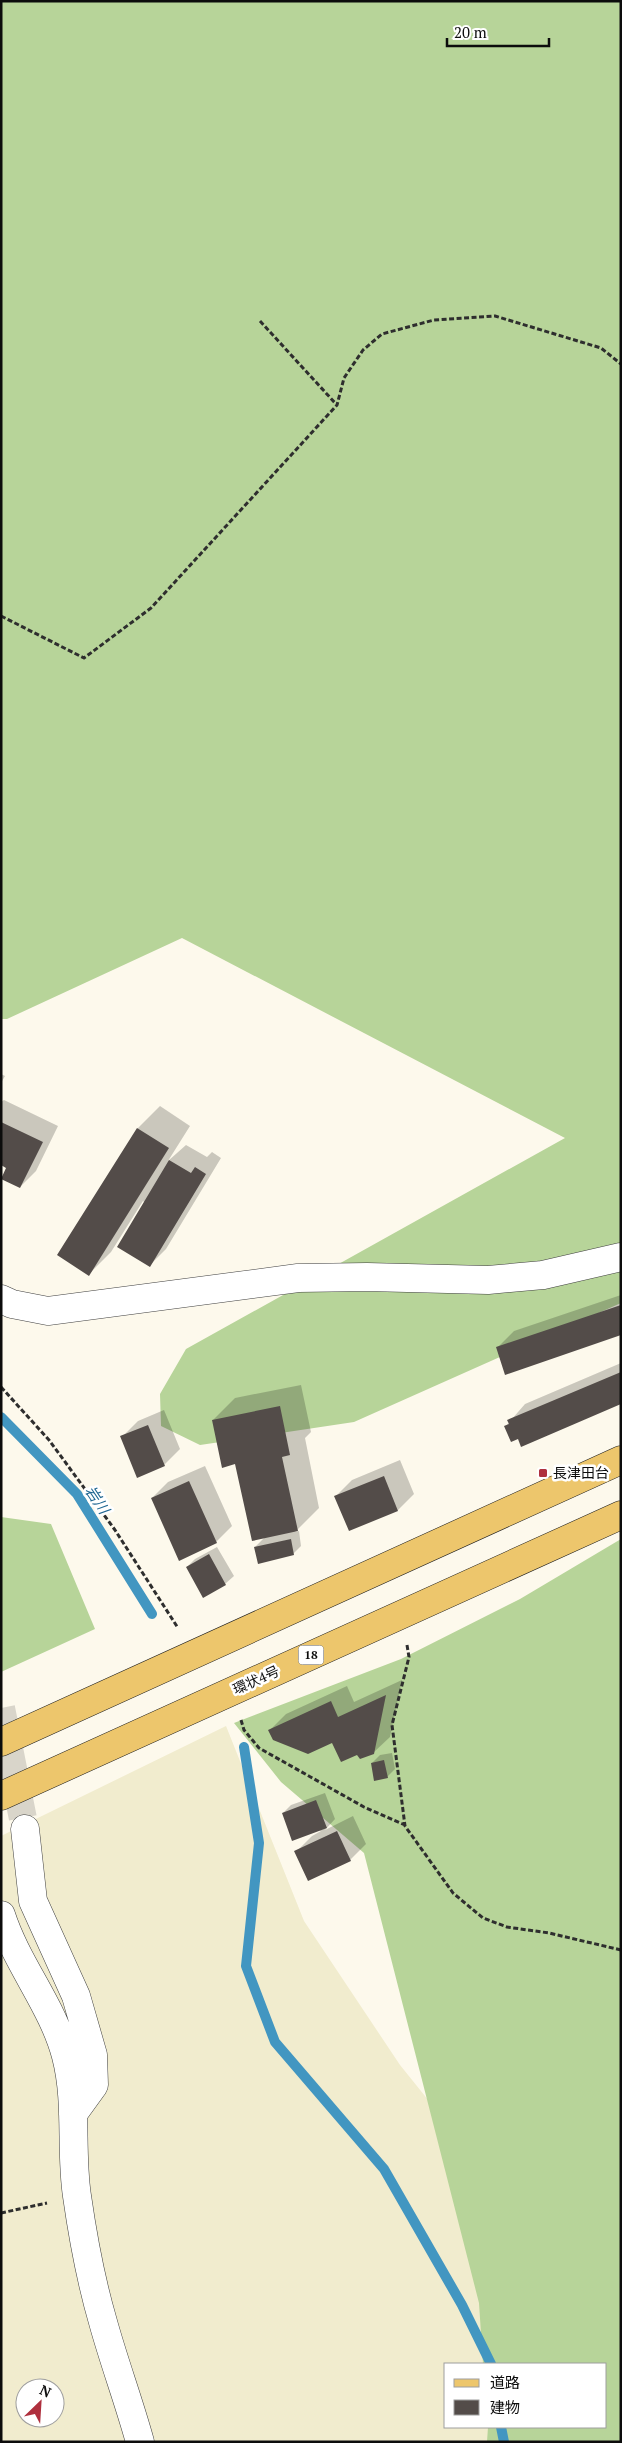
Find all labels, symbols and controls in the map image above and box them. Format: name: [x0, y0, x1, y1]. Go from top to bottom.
scale bar: [447, 15, 550, 47]
text: 20 m: [454, 22, 487, 42]
place label: 長津田台: [553, 1463, 609, 1482]
marker: 長津田台: [537, 1467, 549, 1479]
water label: 岩川: [81, 1481, 116, 1519]
road number: 18: [298, 1646, 324, 1664]
street label: 環状4号: [229, 1661, 282, 1698]
legend: [444, 2363, 607, 2428]
text: 道路: [490, 2372, 520, 2392]
north arrow: [15, 2378, 65, 2428]
text: N: [37, 2380, 55, 2402]
text: 建物: [490, 2397, 520, 2417]

